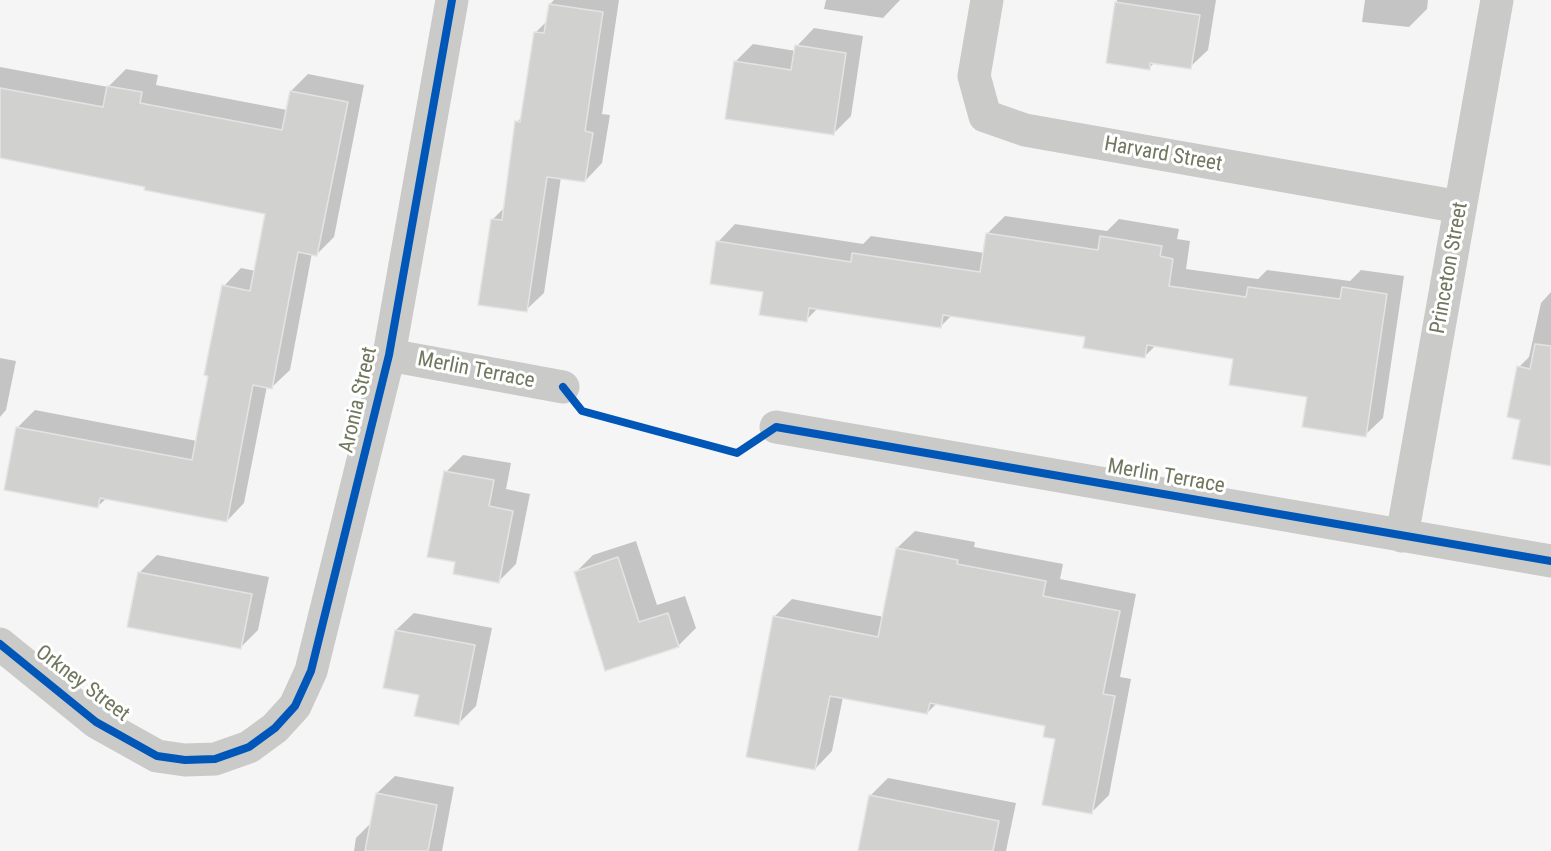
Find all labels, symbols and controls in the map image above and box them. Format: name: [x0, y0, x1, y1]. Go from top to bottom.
street label: Harvard Street: [1102, 132, 1224, 178]
street label: Princeton Street: [1426, 200, 1474, 336]
street label: Aronia Street: [335, 345, 383, 455]
street label: Merlin Terrace: [415, 347, 537, 395]
street label: Merlin Terrace: [1105, 454, 1227, 500]
street label: Orkney Street: [30, 640, 134, 728]

